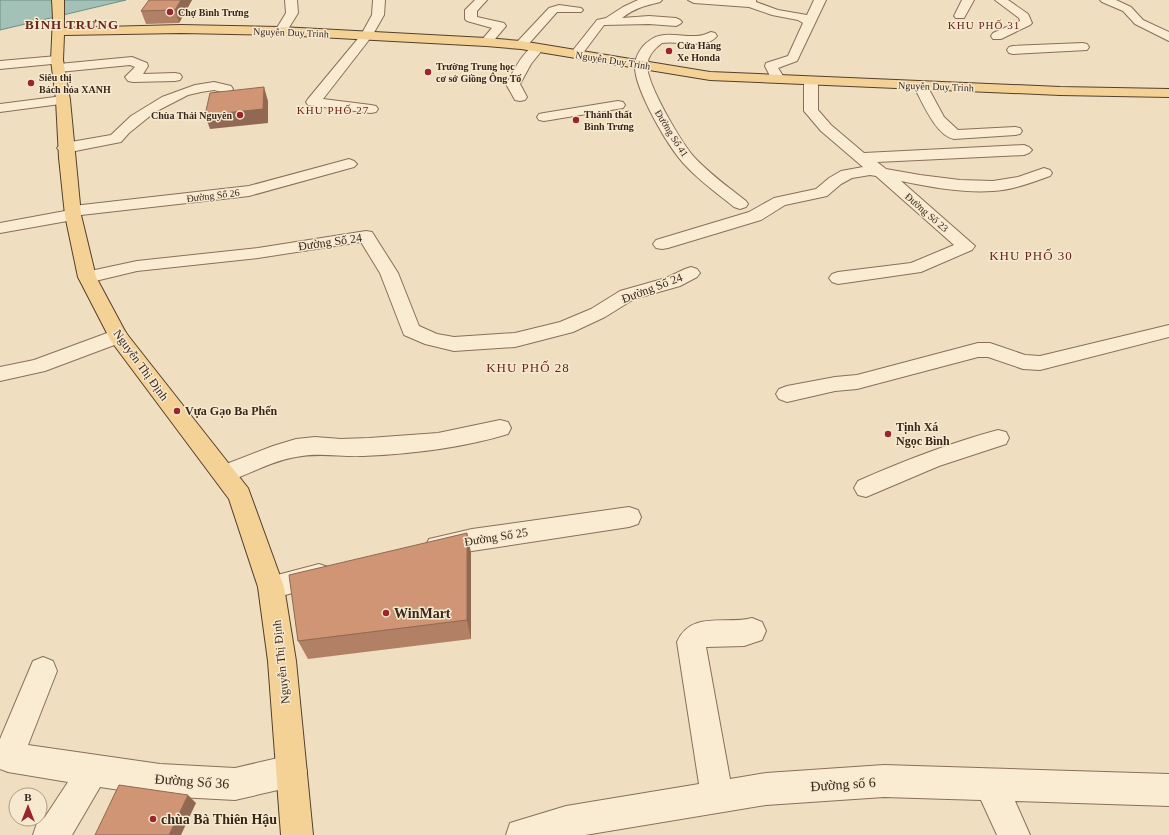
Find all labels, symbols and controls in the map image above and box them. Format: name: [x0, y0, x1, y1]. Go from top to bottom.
marker: Chợ Bình Trưng: [165, 7, 175, 17]
place label: Chợ Bình Trưng: [178, 7, 249, 18]
district label: BÌNH TRƯNG: [25, 17, 119, 32]
district label: KHU PHỐ 31: [948, 19, 1020, 31]
street label: Nguyễn Duy Trinh: [253, 26, 329, 39]
place label: Cửa Hàng Xe Honda: [677, 40, 721, 63]
marker: Cửa Hàng Xe Honda: [664, 46, 674, 56]
street label: Nguyễn Duy Trinh: [575, 49, 651, 72]
place label: Trường Trung học cơ sở Giồng Ông Tố: [436, 61, 522, 84]
marker: Trường Trung học cơ sở Giồng Ông Tố: [423, 67, 433, 77]
place label: Siêu thị Bách hóa XANH: [39, 72, 111, 95]
marker: Siêu thị Bách hóa XANH: [26, 78, 36, 88]
street label: Nguyễn Duy Trinh: [898, 80, 974, 93]
district label: KHU PHỐ 27: [297, 104, 369, 116]
street label: Đường Số 41: [653, 108, 690, 159]
place label: Thánh thất Bình Trưng: [584, 109, 634, 132]
place label: Chùa Thái Nguyên: [151, 110, 232, 121]
marker: Chùa Thái Nguyên: [235, 110, 245, 120]
marker: Thánh thất Bình Trưng: [571, 115, 581, 125]
street label: Đường Số 26: [186, 187, 240, 204]
street label: Đường Số 23: [903, 191, 950, 234]
street label: Đường Số 24: [297, 231, 363, 253]
district label: KHU PHỐ 30: [989, 248, 1073, 263]
street label: Đường Số 24: [620, 270, 684, 306]
street label: Nguyễn Thị Định: [111, 327, 171, 403]
district label: KHU PHỐ 28: [486, 360, 570, 375]
place label: Vựa Gạo Ba Phến: [185, 404, 278, 418]
marker: Vựa Gạo Ba Phến: [172, 406, 182, 416]
place label: Tịnh Xá Ngọc Bình: [896, 420, 950, 448]
marker: Tịnh Xá Ngọc Bình: [883, 429, 893, 439]
street label: Đường Số 25: [463, 525, 529, 549]
place label: WinMart: [394, 606, 451, 621]
marker: WinMart: [381, 608, 391, 618]
street label: Nguyễn Thị Định: [270, 619, 292, 705]
street label: Đường Số 36: [154, 771, 230, 792]
street label: Đường số 6: [810, 775, 876, 794]
north arrow: [8, 787, 48, 827]
text: B: [24, 791, 32, 803]
place label: chùa Bà Thiên Hậu: [161, 812, 277, 827]
marker: chùa Bà Thiên Hậu: [148, 814, 158, 824]

